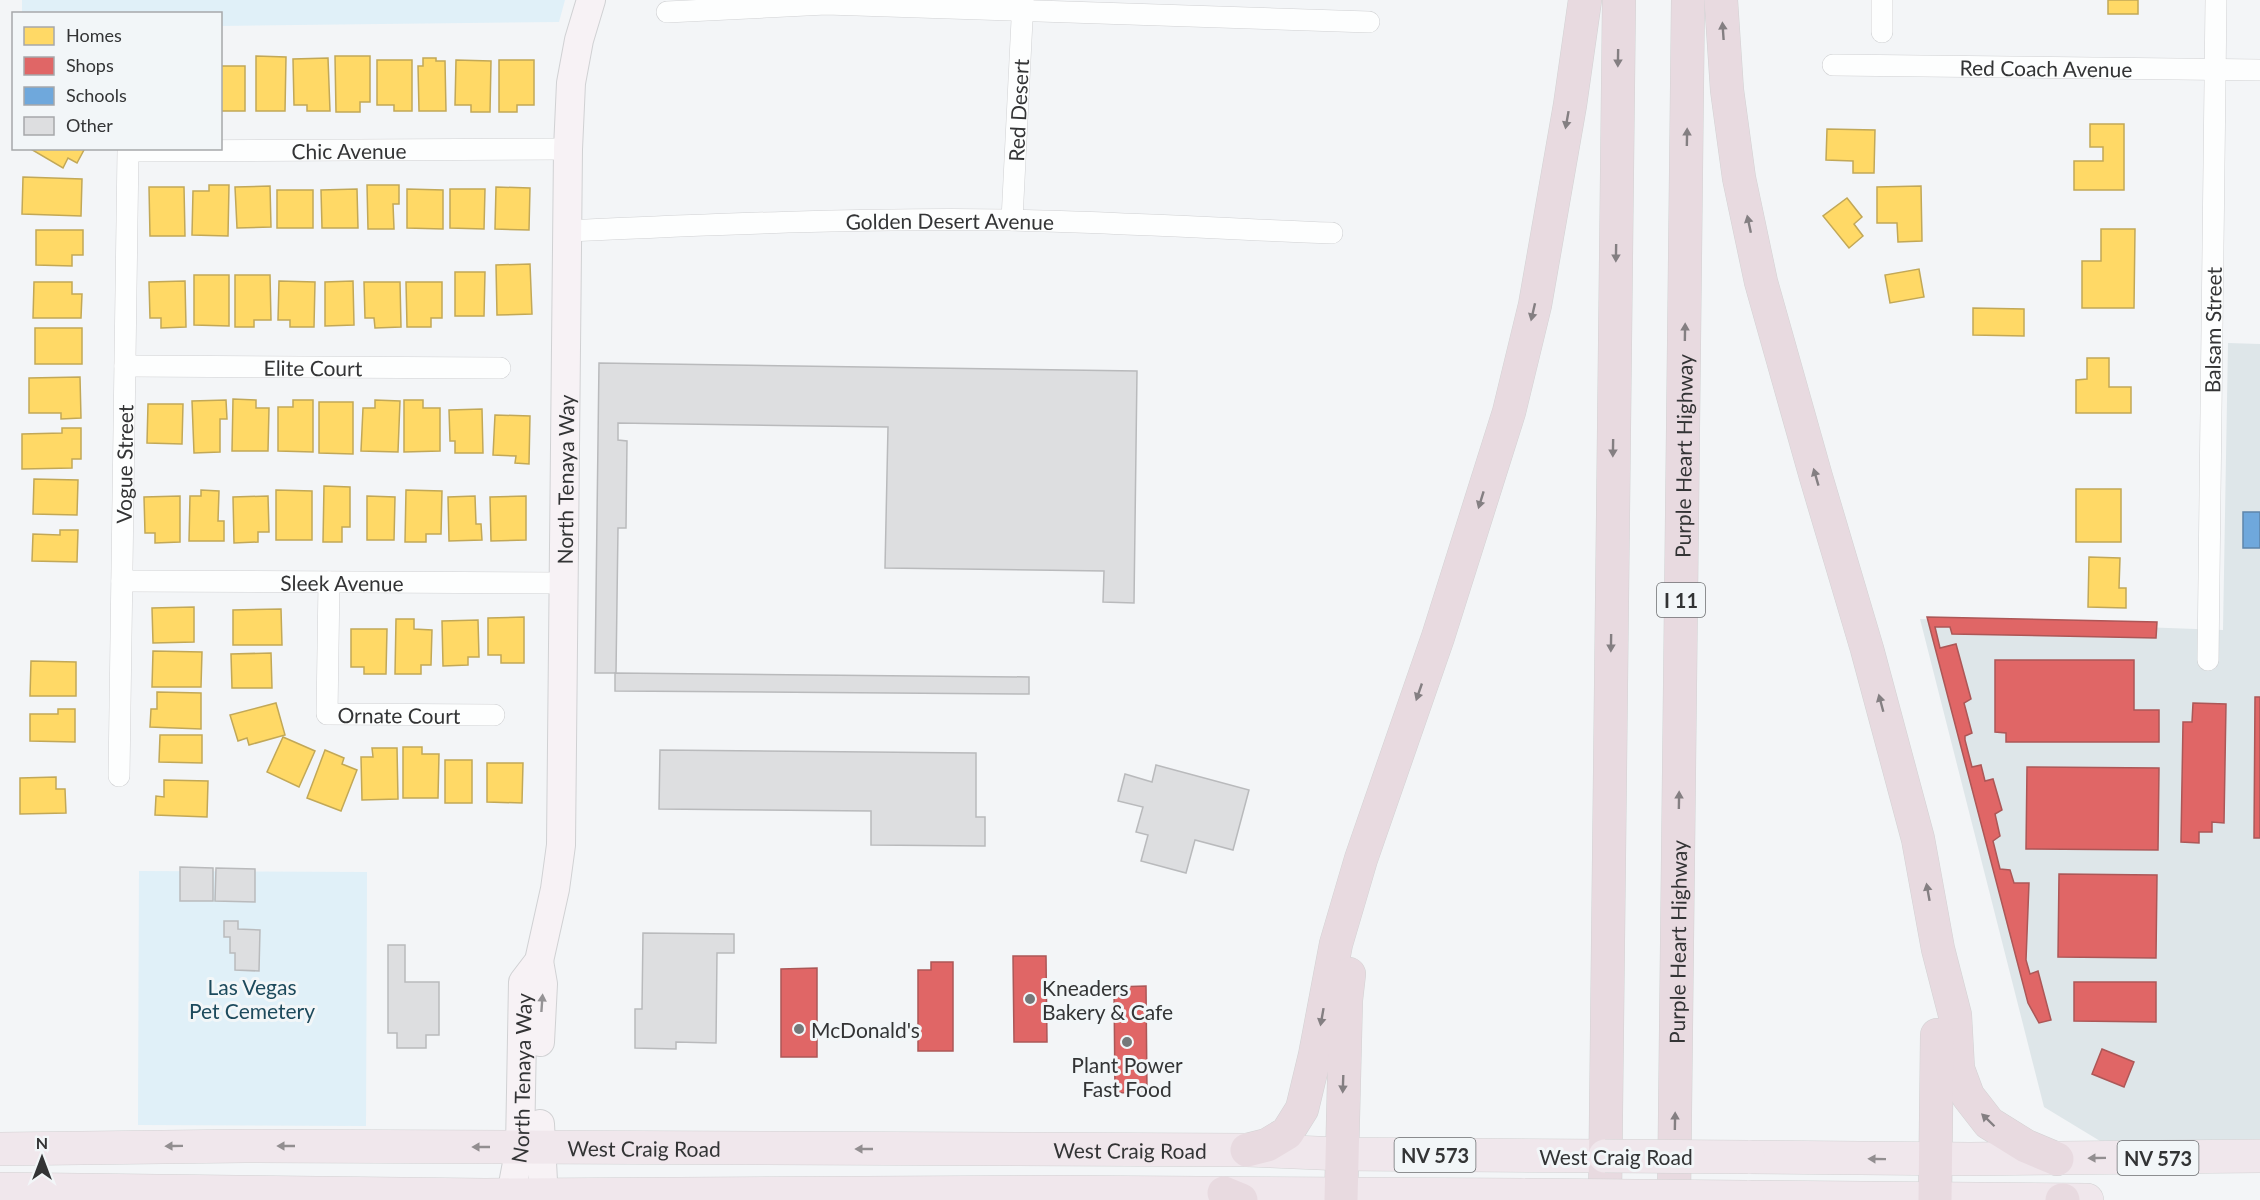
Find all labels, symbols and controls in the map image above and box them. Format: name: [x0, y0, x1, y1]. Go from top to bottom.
legend: [12, 12, 222, 150]
one-way arrow: [1718, 22, 1728, 41]
text: Homes: [66, 24, 122, 46]
one-way arrow: [1613, 49, 1623, 68]
text: Shops: [66, 54, 114, 76]
street label: Red Coach Avenue: [1959, 54, 2133, 81]
street label: Red Desert: [1002, 58, 1033, 162]
text: Schools: [66, 84, 127, 106]
one-way arrow: [1562, 111, 1571, 130]
text: Other: [66, 114, 113, 136]
one-way arrow: [1682, 127, 1692, 146]
street label: Chic Avenue: [291, 137, 407, 163]
street label: Golden Desert Avenue: [845, 207, 1054, 234]
one-way arrow: [1744, 215, 1753, 234]
one-way arrow: [1611, 244, 1620, 263]
street label: Balsam Street: [2199, 266, 2225, 393]
one-way arrow: [1528, 303, 1538, 321]
one-way arrow: [1680, 322, 1689, 341]
street label: Elite Court: [264, 354, 363, 380]
street label: Purple Heart Highway: [1669, 354, 1696, 558]
street label: North Tenaya Way: [551, 394, 578, 565]
street label: Vogue Street: [110, 404, 137, 524]
one-way arrow: [1608, 439, 1618, 458]
one-way arrow: [1811, 468, 1820, 486]
one-way arrow: [1476, 491, 1485, 509]
street label: Sleek Avenue: [280, 569, 404, 595]
road number: I 11: [1657, 583, 1705, 617]
one-way arrow: [1606, 634, 1616, 653]
one-way arrow: [1414, 683, 1424, 701]
one-way arrow: [1876, 693, 1886, 712]
street label: Ornate Court: [337, 702, 461, 727]
one-way arrow: [1674, 790, 1684, 809]
street label: Purple Heart Highway: [1663, 840, 1691, 1044]
one-way arrow: [1923, 882, 1932, 901]
park label: Las Vegas Pet Cemetery: [189, 974, 315, 1023]
place label: Kneaders Bakery & Cafe: [1042, 975, 1173, 1024]
marker: Kneaders Bakery & Cafe: [1023, 992, 1037, 1006]
street label: North Tenaya Way: [505, 993, 535, 1165]
one-way arrow: [537, 993, 547, 1012]
one-way arrow: [1317, 1008, 1326, 1027]
place label: McDonald's: [811, 1017, 920, 1042]
marker: McDonald's: [792, 1022, 806, 1036]
marker: Plant Power Fast Food: [1120, 1035, 1134, 1049]
place label: Plant Power Fast Food: [1071, 1052, 1183, 1101]
one-way arrow: [1339, 1075, 1348, 1094]
one-way arrow: [1670, 1111, 1680, 1130]
one-way arrow: [1980, 1113, 1995, 1127]
north arrow: [12, 1128, 72, 1188]
text: N: [36, 1133, 48, 1152]
street label: West Craig Road: [567, 1135, 721, 1160]
street label: West Craig Road: [1053, 1137, 1207, 1162]
road number: NV 573: [1394, 1138, 1476, 1172]
one-way arrow: [276, 1141, 295, 1151]
road number: NV 573: [2118, 1141, 2198, 1175]
one-way arrow: [165, 1142, 184, 1151]
one-way arrow: [471, 1142, 490, 1152]
one-way arrow: [854, 1144, 873, 1154]
street label: West Craig Road: [1539, 1144, 1693, 1169]
one-way arrow: [1868, 1154, 1887, 1163]
one-way arrow: [2087, 1154, 2106, 1163]

